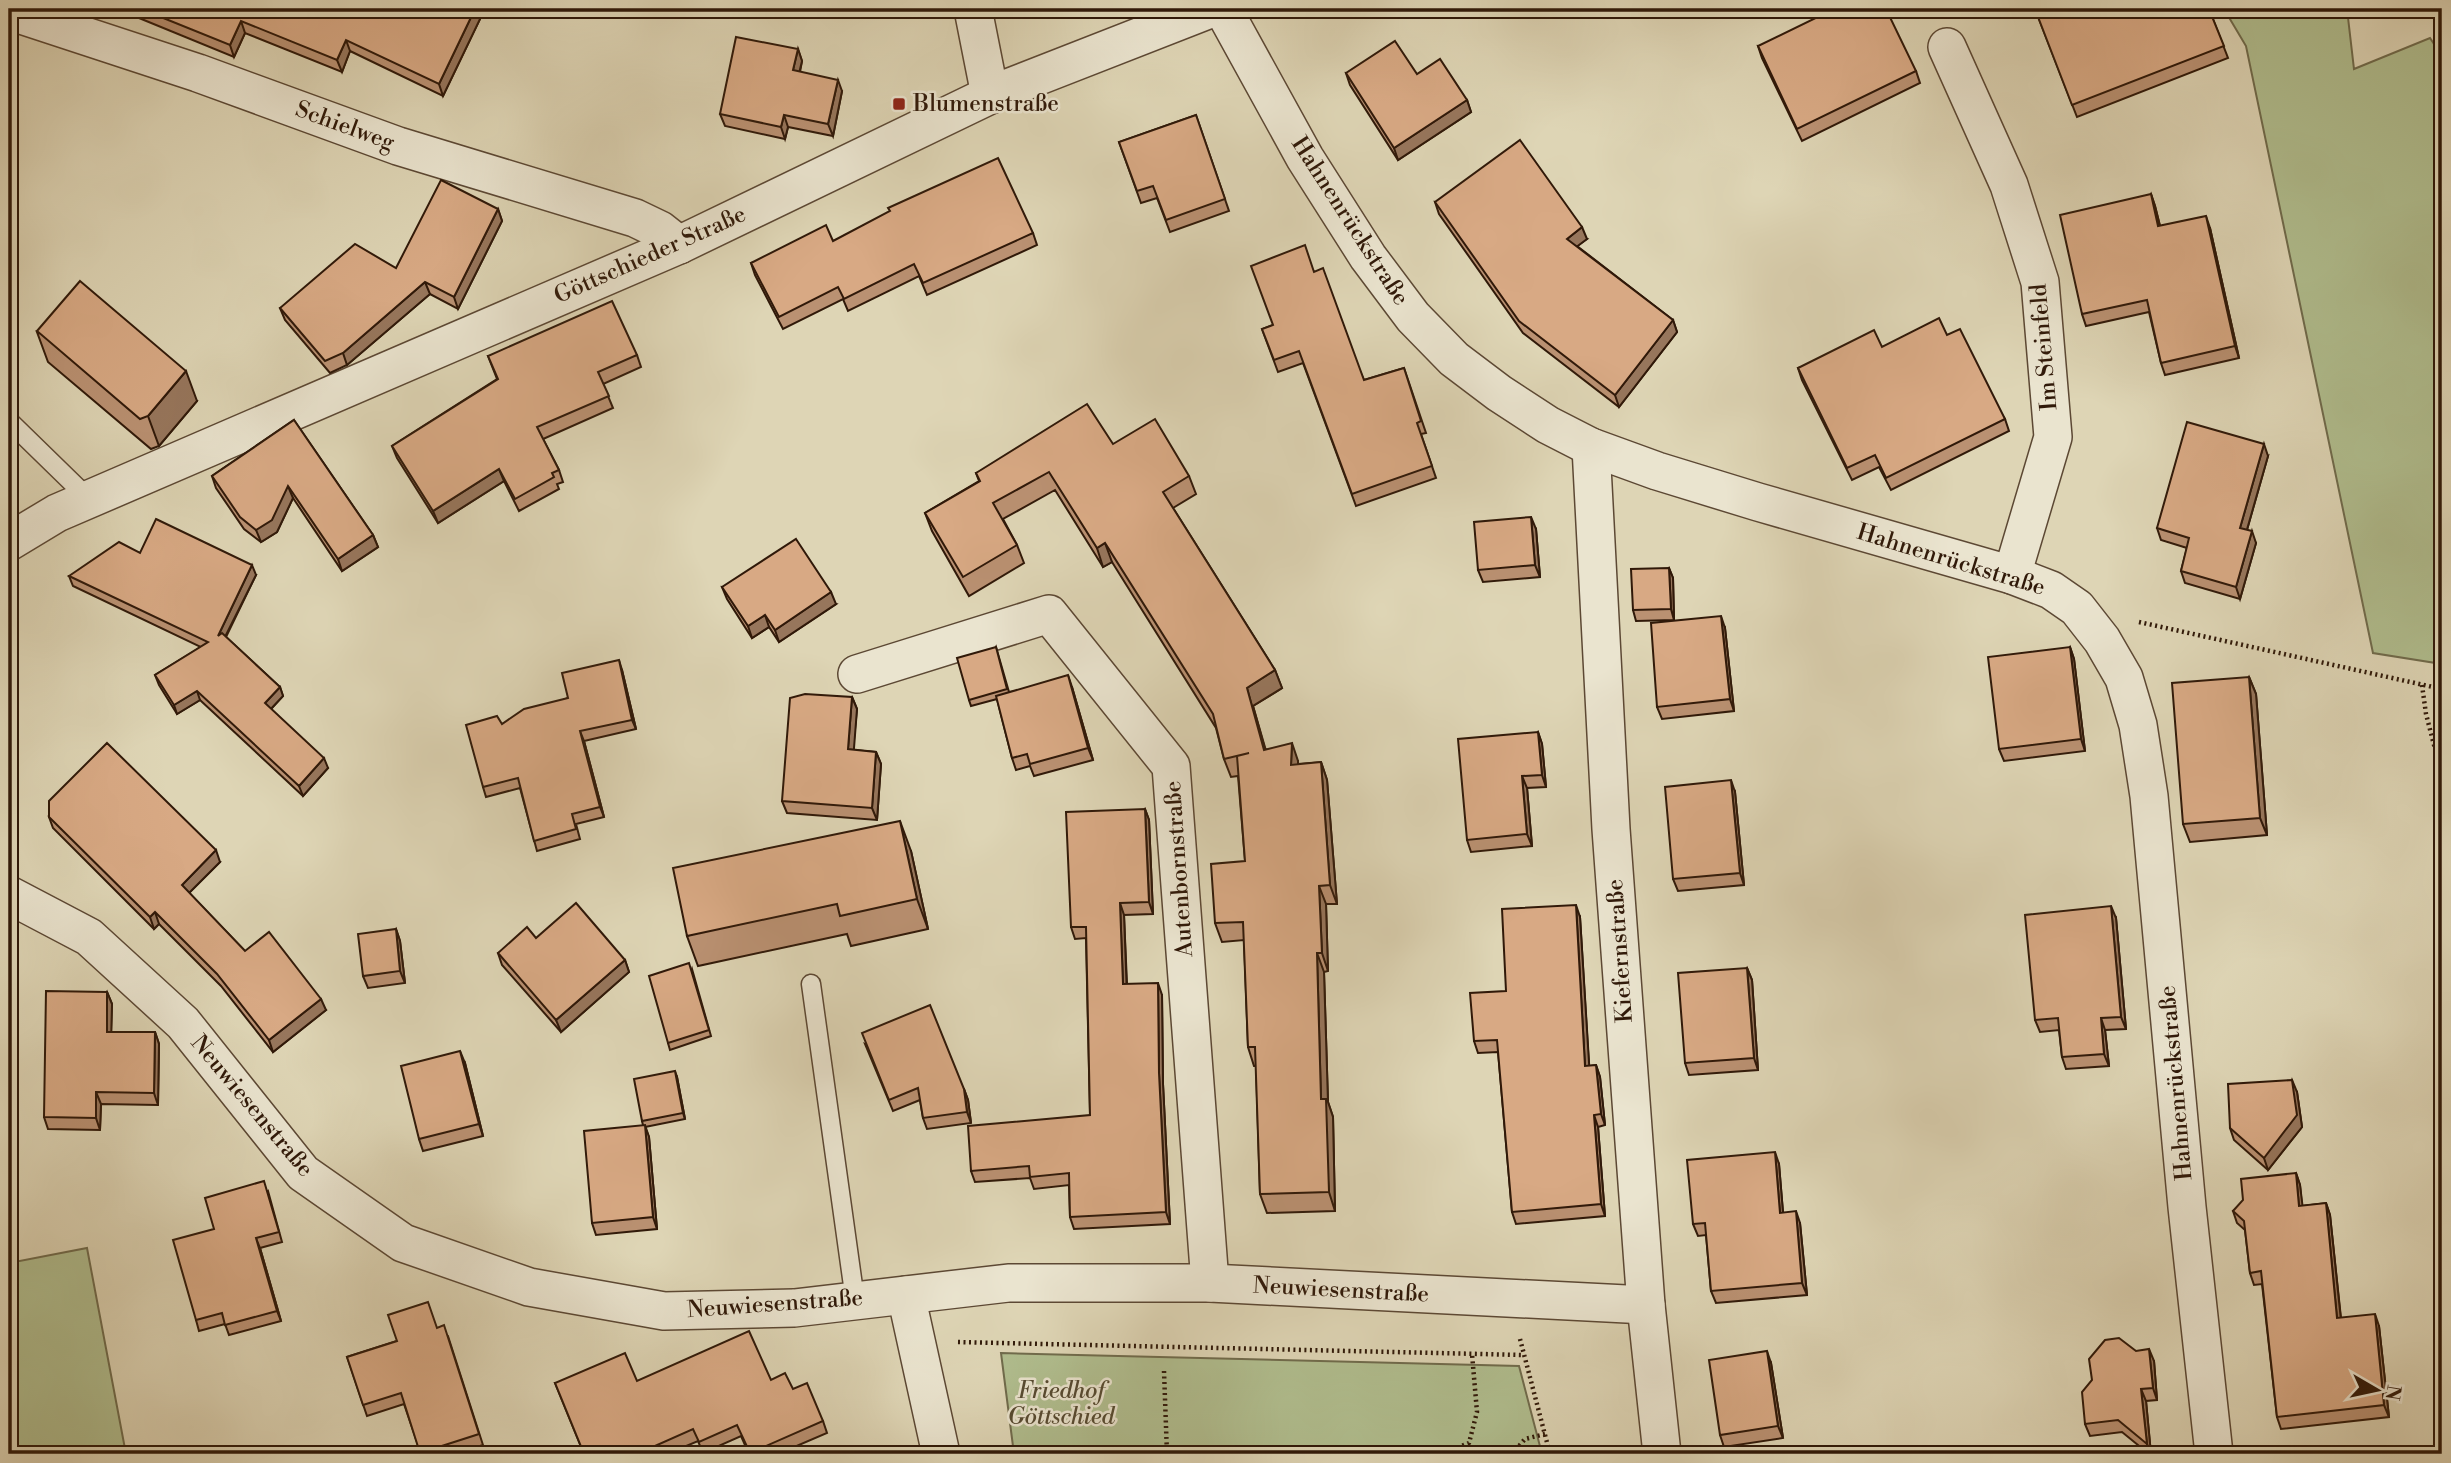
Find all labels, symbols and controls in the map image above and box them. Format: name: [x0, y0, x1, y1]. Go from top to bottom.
place label: Blumenstraße: [912, 90, 1059, 118]
street label: Schielweg: [292, 95, 399, 157]
marker: Blumenstraße: [891, 96, 907, 112]
street label: Hahnenrückstraße: [1285, 131, 1415, 311]
street label: Göttschieder Straße: [550, 200, 750, 310]
street label: Im Steinfeld: [2025, 283, 2063, 411]
street label: Hahnenrückstraße: [1853, 518, 2049, 602]
street label: Autenbornstraße: [1159, 780, 1199, 959]
street label: Kiefernstraße: [1601, 878, 1639, 1024]
street label: Hahnenrückstraße: [2154, 984, 2198, 1182]
street label: Neuwiesenstraße: [185, 1029, 319, 1183]
street label: Neuwiesenstraße: [1252, 1271, 1430, 1309]
street label: Neuwiesenstraße: [686, 1284, 864, 1324]
north arrow: [2342, 1354, 2412, 1424]
park label: Friedhof Göttschied: [1008, 1377, 1116, 1431]
text: N: [2380, 1383, 2406, 1402]

